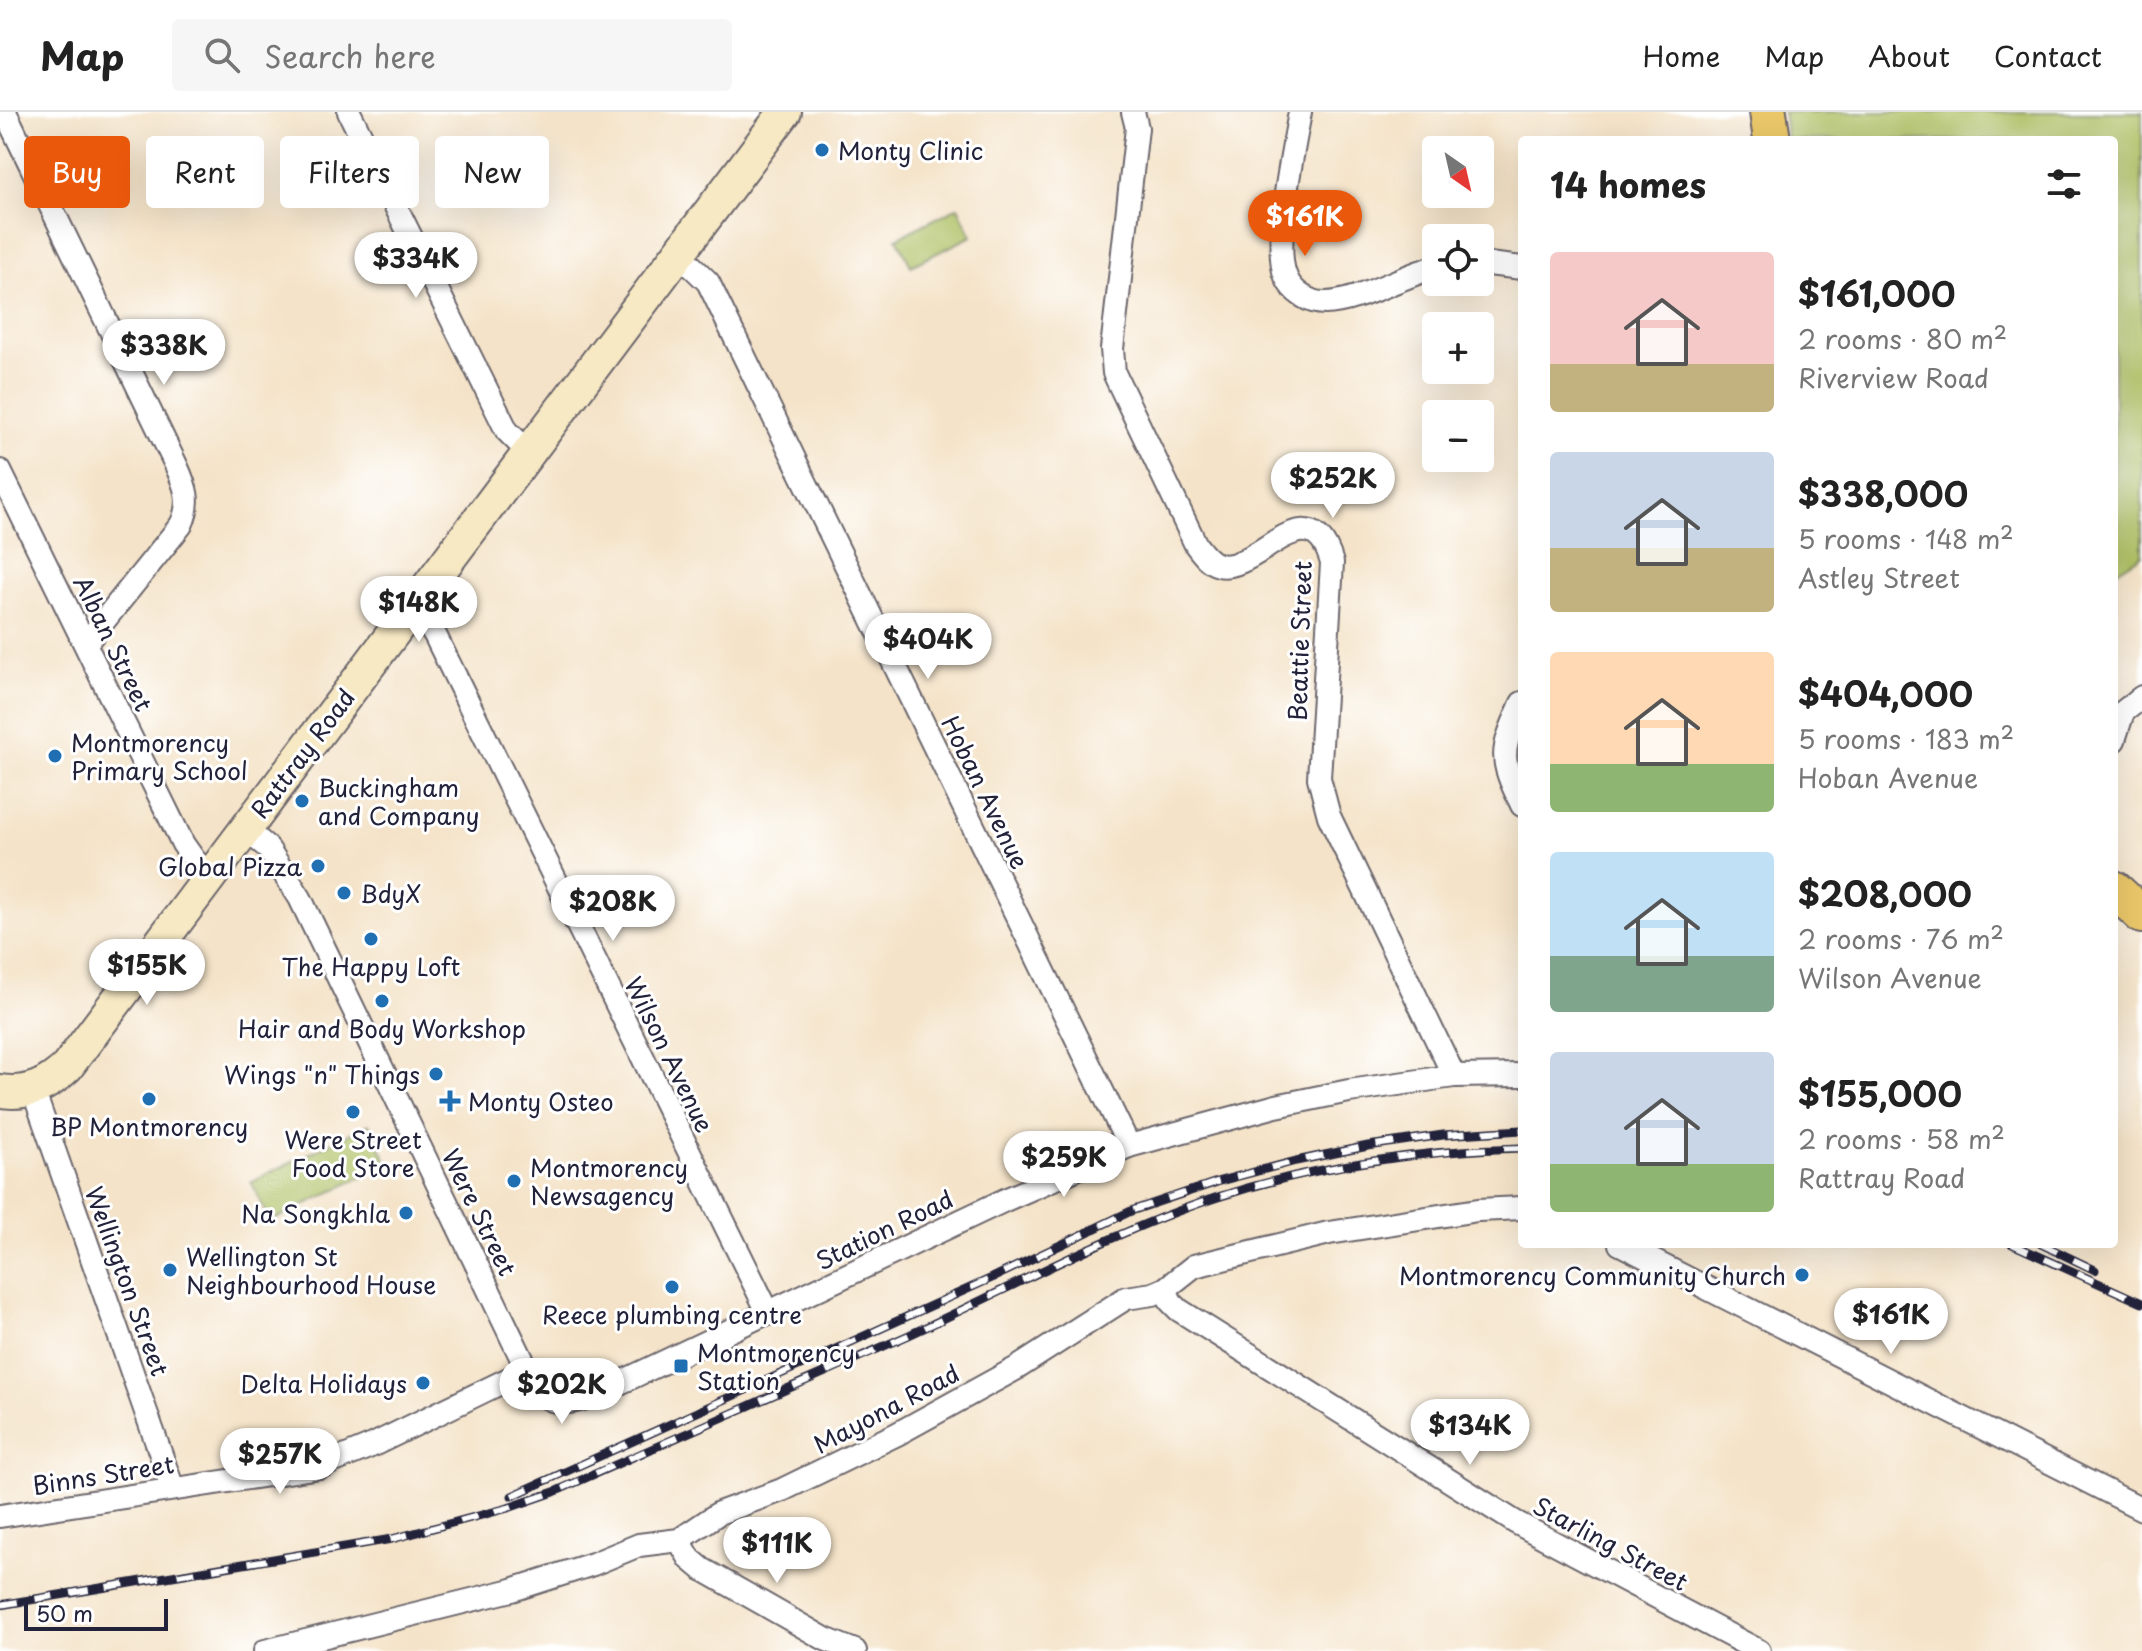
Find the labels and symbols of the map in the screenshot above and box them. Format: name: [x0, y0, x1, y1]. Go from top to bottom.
place label: Monty Clinic: [838, 132, 983, 168]
north arrow: [1422, 136, 1494, 208]
marker: Monty Clinic: [813, 141, 831, 159]
pin: $161K: [1249, 190, 1361, 258]
pin: $334K: [360, 232, 472, 300]
pin: $338K: [108, 319, 220, 387]
pin: $252K: [1277, 452, 1389, 520]
street label: Beattie Street: [1278, 560, 1320, 722]
street label: Alban Street: [66, 569, 162, 717]
pin: $148K: [363, 576, 475, 644]
pin: $404K: [872, 613, 984, 681]
street label: Rattray Road: [241, 680, 363, 826]
street label: Hoban Avenue: [933, 709, 1039, 875]
place label: Montmorency Primary School: [71, 724, 248, 788]
marker: Montmorency Primary School: [46, 747, 64, 765]
place label: Buckingham and Company: [318, 769, 480, 833]
marker: Buckingham and Company: [293, 792, 311, 810]
place label: Global Pizza: [158, 848, 302, 884]
marker: Global Pizza: [309, 857, 327, 875]
place label: BdyX: [360, 875, 421, 911]
pin: $208K: [557, 875, 669, 943]
marker: BdyX: [335, 884, 353, 902]
marker: The Happy Loft: [362, 930, 380, 948]
pin: $155K: [91, 939, 203, 1007]
place label: The Happy Loft: [282, 948, 461, 984]
street label: Wilson Avenue: [617, 970, 723, 1138]
marker: Hair and Body Workshop: [373, 992, 391, 1010]
place label: Hair and Body Workshop: [238, 1010, 526, 1046]
place label: Wings "n" Things: [224, 1056, 420, 1092]
marker: Wings "n" Things: [427, 1065, 445, 1083]
place label: Monty Osteo: [468, 1083, 613, 1119]
marker: BP Montmorency: [140, 1090, 158, 1108]
marker: Monty Osteo: [439, 1090, 461, 1112]
marker: Were Street Food Store: [344, 1103, 362, 1121]
place label: BP Montmorency: [50, 1108, 248, 1144]
place label: Were Street Food Store: [284, 1121, 422, 1185]
pin: $259K: [1008, 1131, 1120, 1199]
street label: Were Street: [434, 1142, 526, 1282]
place label: Montmorency Newsagency: [530, 1149, 688, 1213]
marker: Montmorency Newsagency: [505, 1172, 523, 1190]
street label: Station Road: [809, 1180, 959, 1278]
street label: Wellington Street: [77, 1181, 179, 1381]
place label: Na Songkhla: [241, 1195, 390, 1231]
marker: Na Songkhla: [397, 1204, 415, 1222]
place label: Wellington St Neighbourhood House: [186, 1238, 436, 1302]
place label: Montmorency Community Church: [1399, 1257, 1786, 1293]
marker: Wellington St Neighbourhood House: [161, 1261, 179, 1279]
marker: Montmorency Community Church: [1793, 1266, 1811, 1284]
marker: Reece plumbing centre: [663, 1278, 681, 1296]
pin: $161K: [1835, 1288, 1947, 1356]
place label: Reece plumbing centre: [542, 1296, 802, 1332]
place label: Montmorency Station: [697, 1334, 855, 1398]
street label: Mayona Road: [807, 1354, 965, 1462]
marker: Montmorency Station: [672, 1357, 690, 1375]
pin: $202K: [506, 1358, 618, 1426]
place label: Delta Holidays: [240, 1365, 407, 1401]
marker: Delta Holidays: [414, 1374, 432, 1392]
pin: $134K: [1414, 1399, 1526, 1467]
pin: $257K: [224, 1428, 336, 1496]
street label: Binns Street: [30, 1445, 177, 1503]
street label: Starling Street: [1527, 1487, 1695, 1599]
pin: $111K: [721, 1517, 833, 1585]
scale bar: [24, 1595, 168, 1631]

